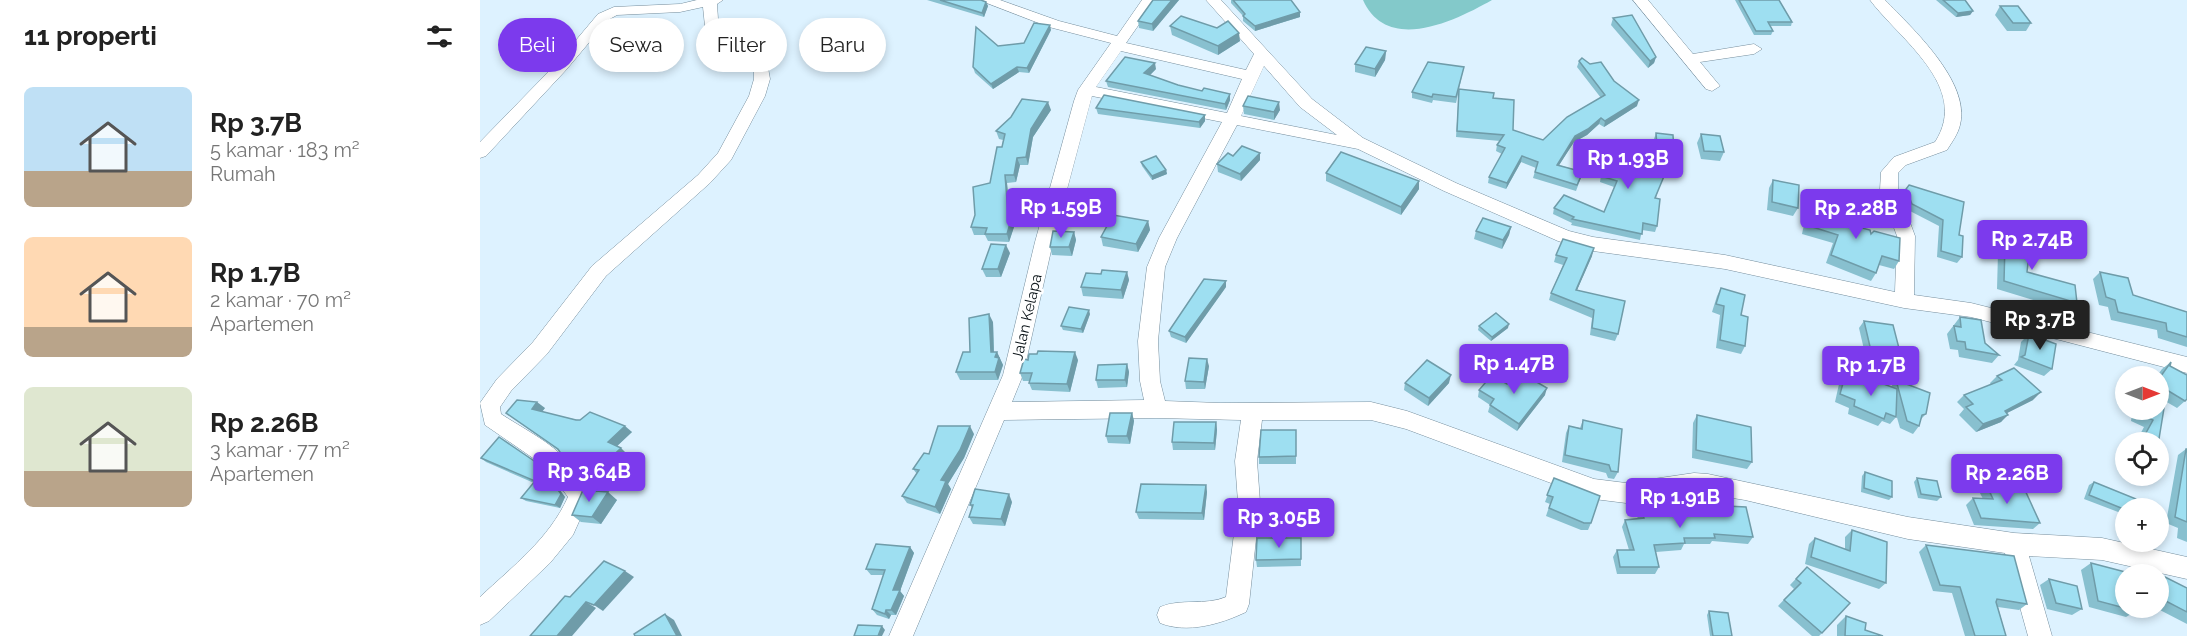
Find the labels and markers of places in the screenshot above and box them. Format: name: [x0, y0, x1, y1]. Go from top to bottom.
pin: Rp 1.93B: [1566, 139, 1690, 190]
pin: Rp 1.59B: [999, 188, 1123, 239]
pin: Rp 2.28B: [1794, 189, 1918, 240]
pin: Rp 2.74B: [1970, 220, 2094, 271]
pin: Rp 3.7B: [1985, 300, 2095, 351]
pin: Rp 1.47B: [1452, 344, 1576, 395]
pin: Rp 1.7B: [1816, 346, 1926, 397]
pin: Rp 3.64B: [527, 452, 651, 503]
pin: Rp 2.26B: [1945, 454, 2069, 505]
pin: Rp 1.91B: [1618, 478, 1742, 529]
pin: Rp 3.05B: [1217, 498, 1341, 549]

